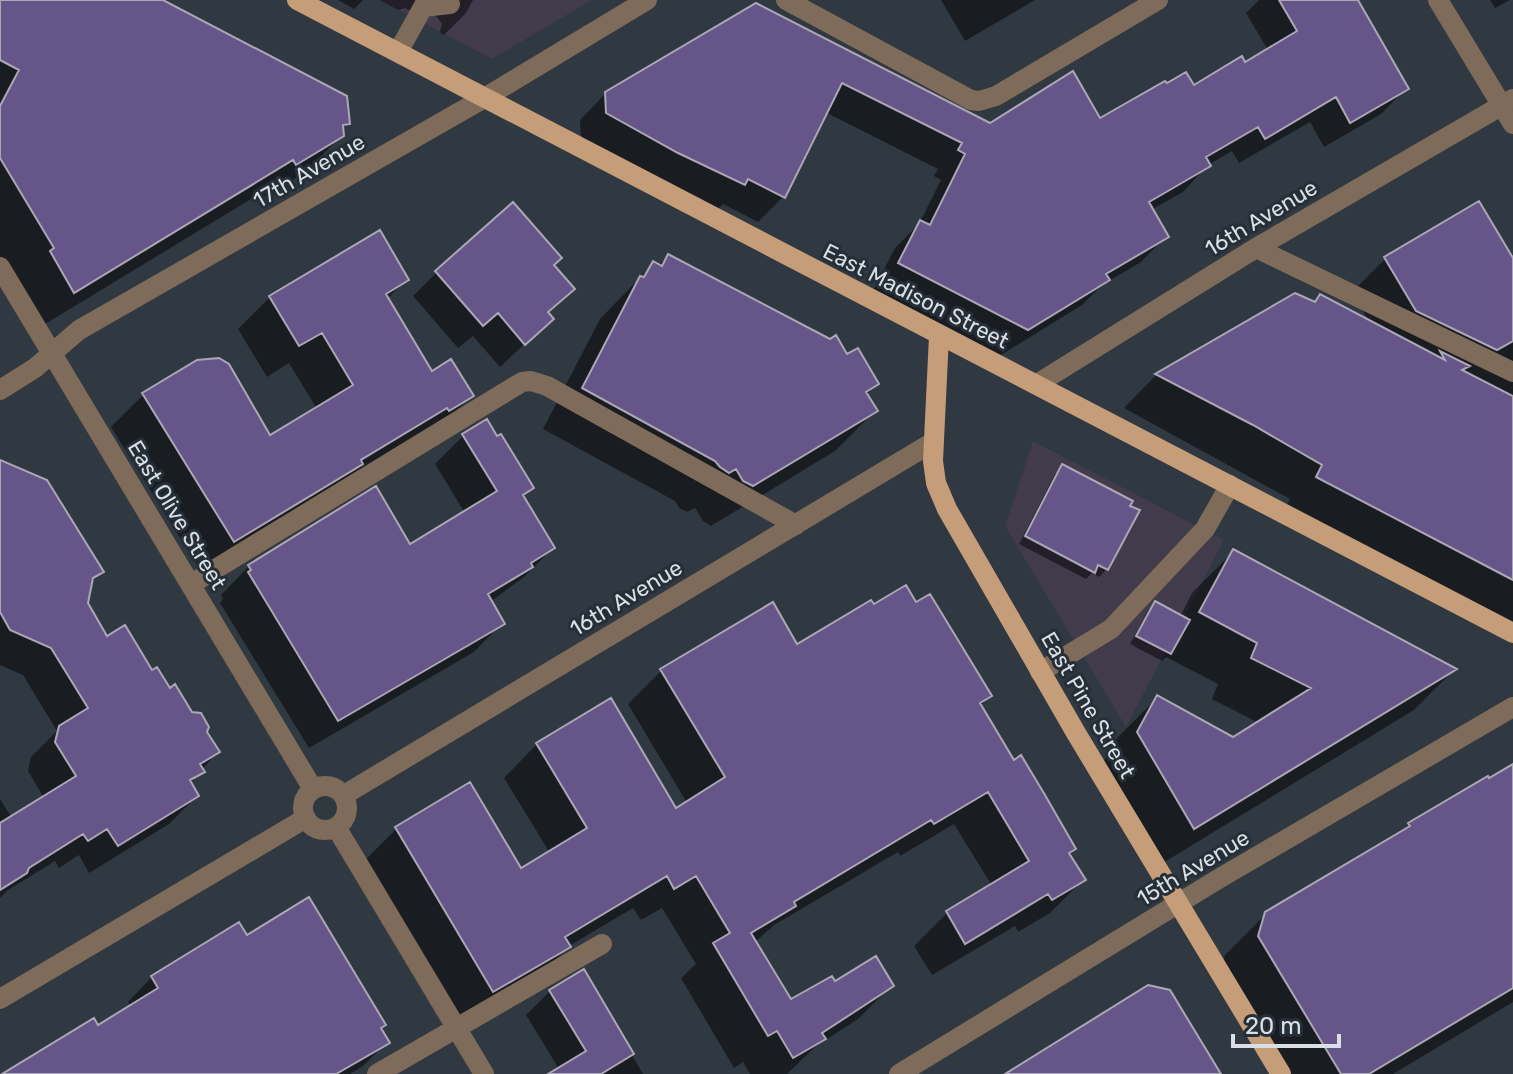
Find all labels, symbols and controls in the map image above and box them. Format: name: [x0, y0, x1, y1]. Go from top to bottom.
street label: 17th Avenue: [248, 128, 370, 214]
street label: 16th Avenue: [1200, 174, 1322, 262]
street label: East Madison Street: [819, 237, 1014, 355]
street label: East Olive Street: [122, 435, 232, 595]
street label: 16th Avenue: [565, 554, 687, 642]
street label: East Pine Street: [1035, 627, 1141, 783]
street label: 15th Avenue: [1132, 824, 1254, 912]
scale bar: [1233, 998, 1339, 1048]
text: 20 m: [1245, 1012, 1302, 1040]

